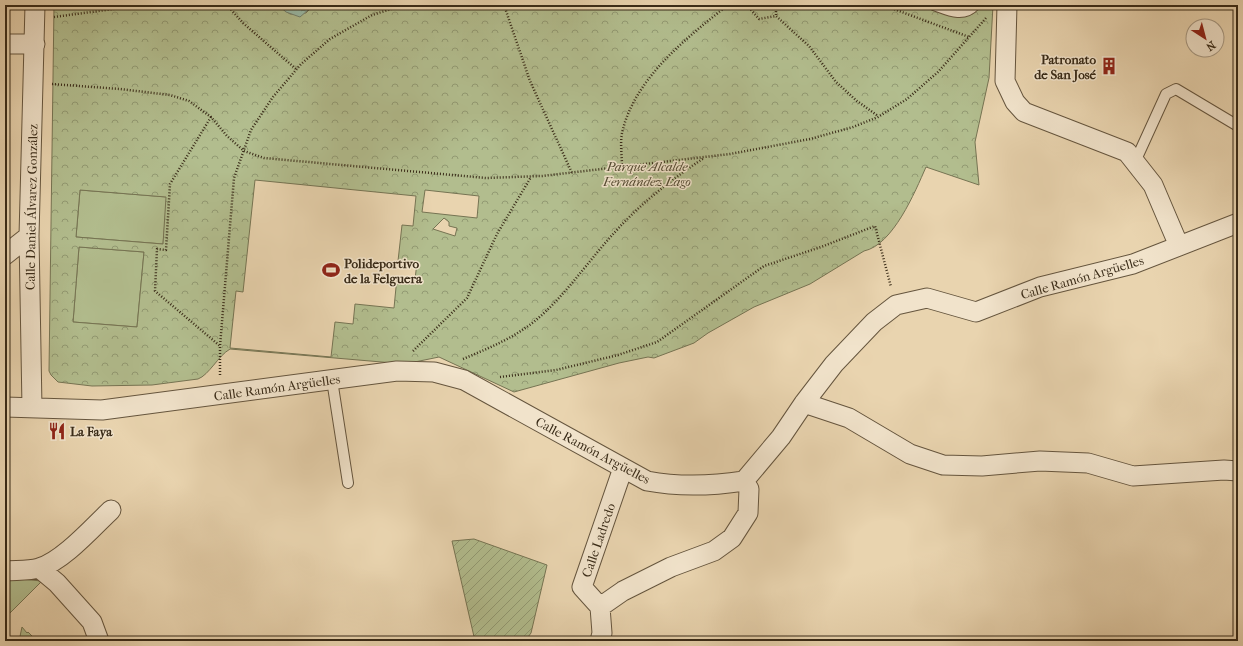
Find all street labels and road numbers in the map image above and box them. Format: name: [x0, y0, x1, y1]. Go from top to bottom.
street label: Calle Daniel Álvarez González: [23, 123, 40, 290]
street label: Calle Ramón Argüelles: [1019, 253, 1146, 302]
street label: Calle Ramón Argüelles: [213, 371, 341, 404]
street label: Calle Ramón Argüelles: [533, 414, 653, 487]
street label: Calle Ladredo: [579, 501, 618, 579]

